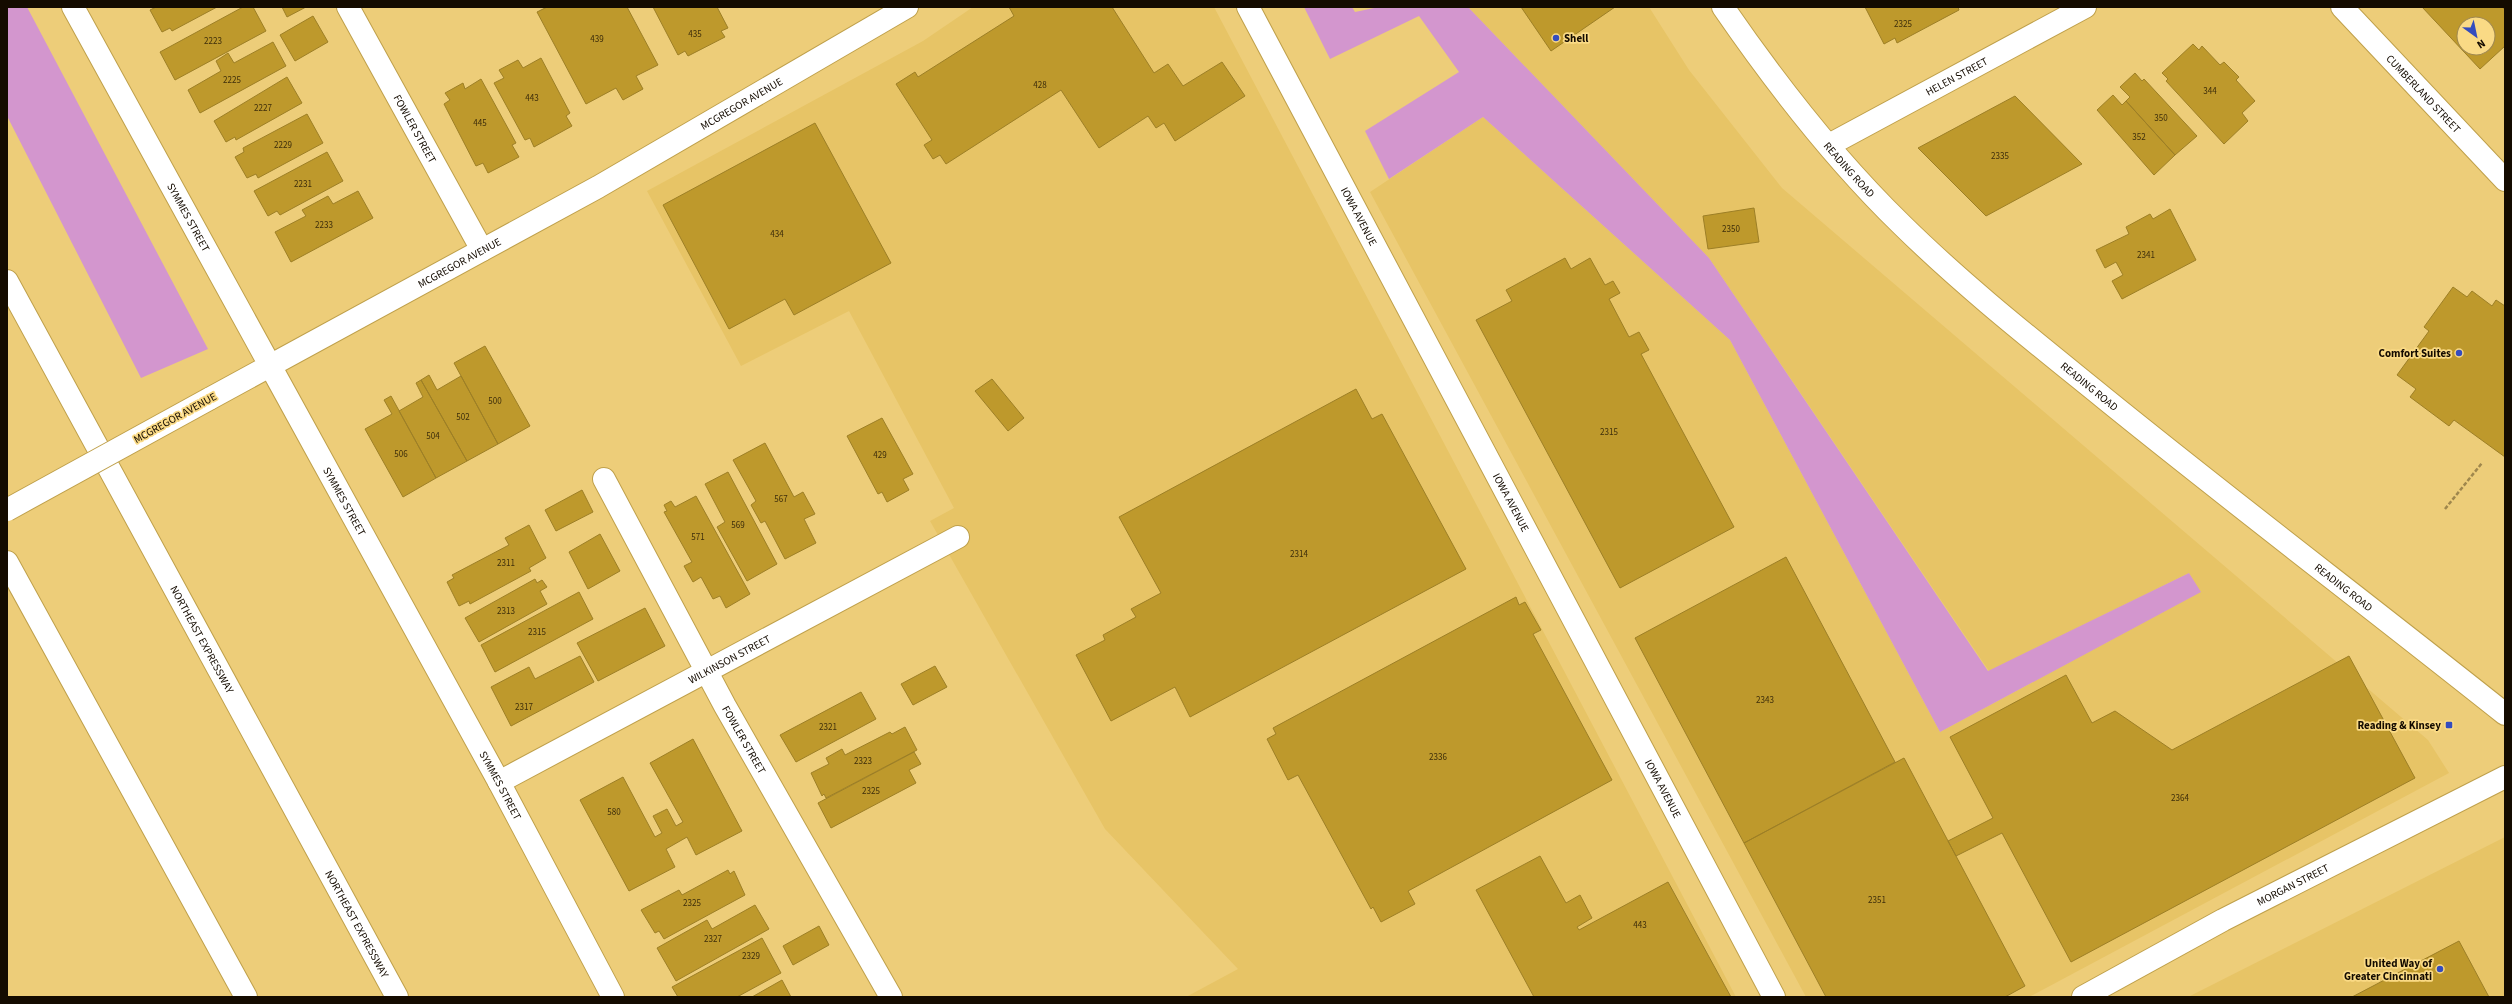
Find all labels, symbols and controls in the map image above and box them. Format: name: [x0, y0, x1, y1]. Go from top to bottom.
north arrow: [2456, 16, 2496, 56]
house number: 2325: [1894, 18, 1912, 31]
house number: 435: [688, 28, 702, 41]
place label: Shell: [1564, 31, 1589, 46]
house number: 439: [590, 33, 604, 46]
marker: Shell: [1551, 33, 1561, 43]
house number: 2223: [204, 35, 222, 48]
text: N: [2474, 36, 2488, 52]
street label: CUMBERLAND STREET: [2383, 51, 2464, 136]
street label: HELEN STREET: [1923, 53, 1991, 99]
house number: 2225: [223, 74, 241, 87]
street label: MCGREGOR AVENUE: [698, 74, 785, 133]
house number: 428: [1033, 79, 1047, 92]
house number: 344: [2203, 85, 2217, 98]
street label: FOWLER STREET: [390, 92, 440, 166]
house number: 443: [525, 92, 539, 105]
house number: 2227: [254, 102, 272, 115]
house number: 350: [2154, 112, 2168, 125]
house number: 445: [473, 117, 487, 130]
house number: 352: [2132, 131, 2146, 144]
street label: READING ROAD: [1820, 138, 1878, 201]
house number: 2229: [274, 139, 292, 152]
house number: 2335: [1991, 150, 2009, 163]
house number: 2231: [294, 178, 312, 191]
street label: SYMMES STREET: [164, 180, 214, 254]
street label: IOWA AVENUE: [1337, 184, 1381, 248]
house number: 2233: [315, 219, 333, 232]
house number: 2350: [1722, 223, 1740, 236]
house number: 434: [770, 228, 784, 241]
street label: MCGREGOR AVENUE: [415, 234, 504, 291]
house number: 2341: [2137, 249, 2155, 262]
place label: Comfort Suites: [2379, 346, 2451, 361]
marker: Comfort Suites: [2454, 348, 2464, 358]
street label: READING ROAD: [2058, 358, 2122, 414]
street label: MCGREGOR AVENUE: [131, 389, 219, 447]
house number: 500: [488, 395, 502, 408]
house number: 502: [456, 411, 470, 424]
house number: 2315: [1600, 426, 1618, 439]
house number: 504: [426, 430, 440, 443]
house number: 506: [394, 448, 408, 461]
house number: 429: [873, 449, 887, 462]
street label: SYMMES STREET: [320, 464, 370, 538]
street label: IOWA AVENUE: [1489, 470, 1533, 535]
house number: 567: [774, 493, 788, 506]
house number: 569: [731, 519, 745, 532]
house number: 571: [691, 531, 705, 544]
house number: 2314: [1290, 548, 1308, 561]
house number: 2311: [497, 557, 515, 570]
street label: READING ROAD: [2311, 560, 2376, 615]
street label: NORTHEAST EXPRESSWAY: [167, 583, 238, 696]
house number: 2313: [497, 605, 515, 618]
house number: 2315: [528, 626, 546, 639]
street label: WILKINSON STREET: [685, 631, 773, 687]
house number: 2343: [1756, 694, 1774, 707]
house number: 2317: [515, 701, 533, 714]
street label: FOWLER STREET: [719, 703, 770, 777]
place label: Reading & Kinsey: [2357, 718, 2441, 733]
marker: Reading & Kinsey: [2444, 720, 2454, 730]
house number: 2321: [819, 721, 837, 734]
street label: SYMMES STREET: [476, 748, 525, 822]
house number: 2336: [1429, 751, 1447, 764]
house number: 2323: [854, 755, 872, 768]
street label: IOWA AVENUE: [1642, 757, 1685, 821]
house number: 2325: [862, 785, 880, 798]
house number: 2364: [2171, 792, 2189, 805]
house number: 580: [607, 806, 621, 819]
street label: MORGAN STREET: [2254, 860, 2331, 909]
street label: NORTHEAST EXPRESSWAY: [322, 867, 393, 981]
house number: 2351: [1868, 894, 1886, 907]
house number: 2325: [683, 897, 701, 910]
house number: 443: [1633, 919, 1647, 932]
house number: 2327: [704, 933, 722, 946]
house number: 2329: [742, 950, 760, 963]
place label: United Way of Greater Cincinnati: [2344, 956, 2433, 984]
marker: United Way of Greater Cincinnati: [2435, 964, 2445, 974]

